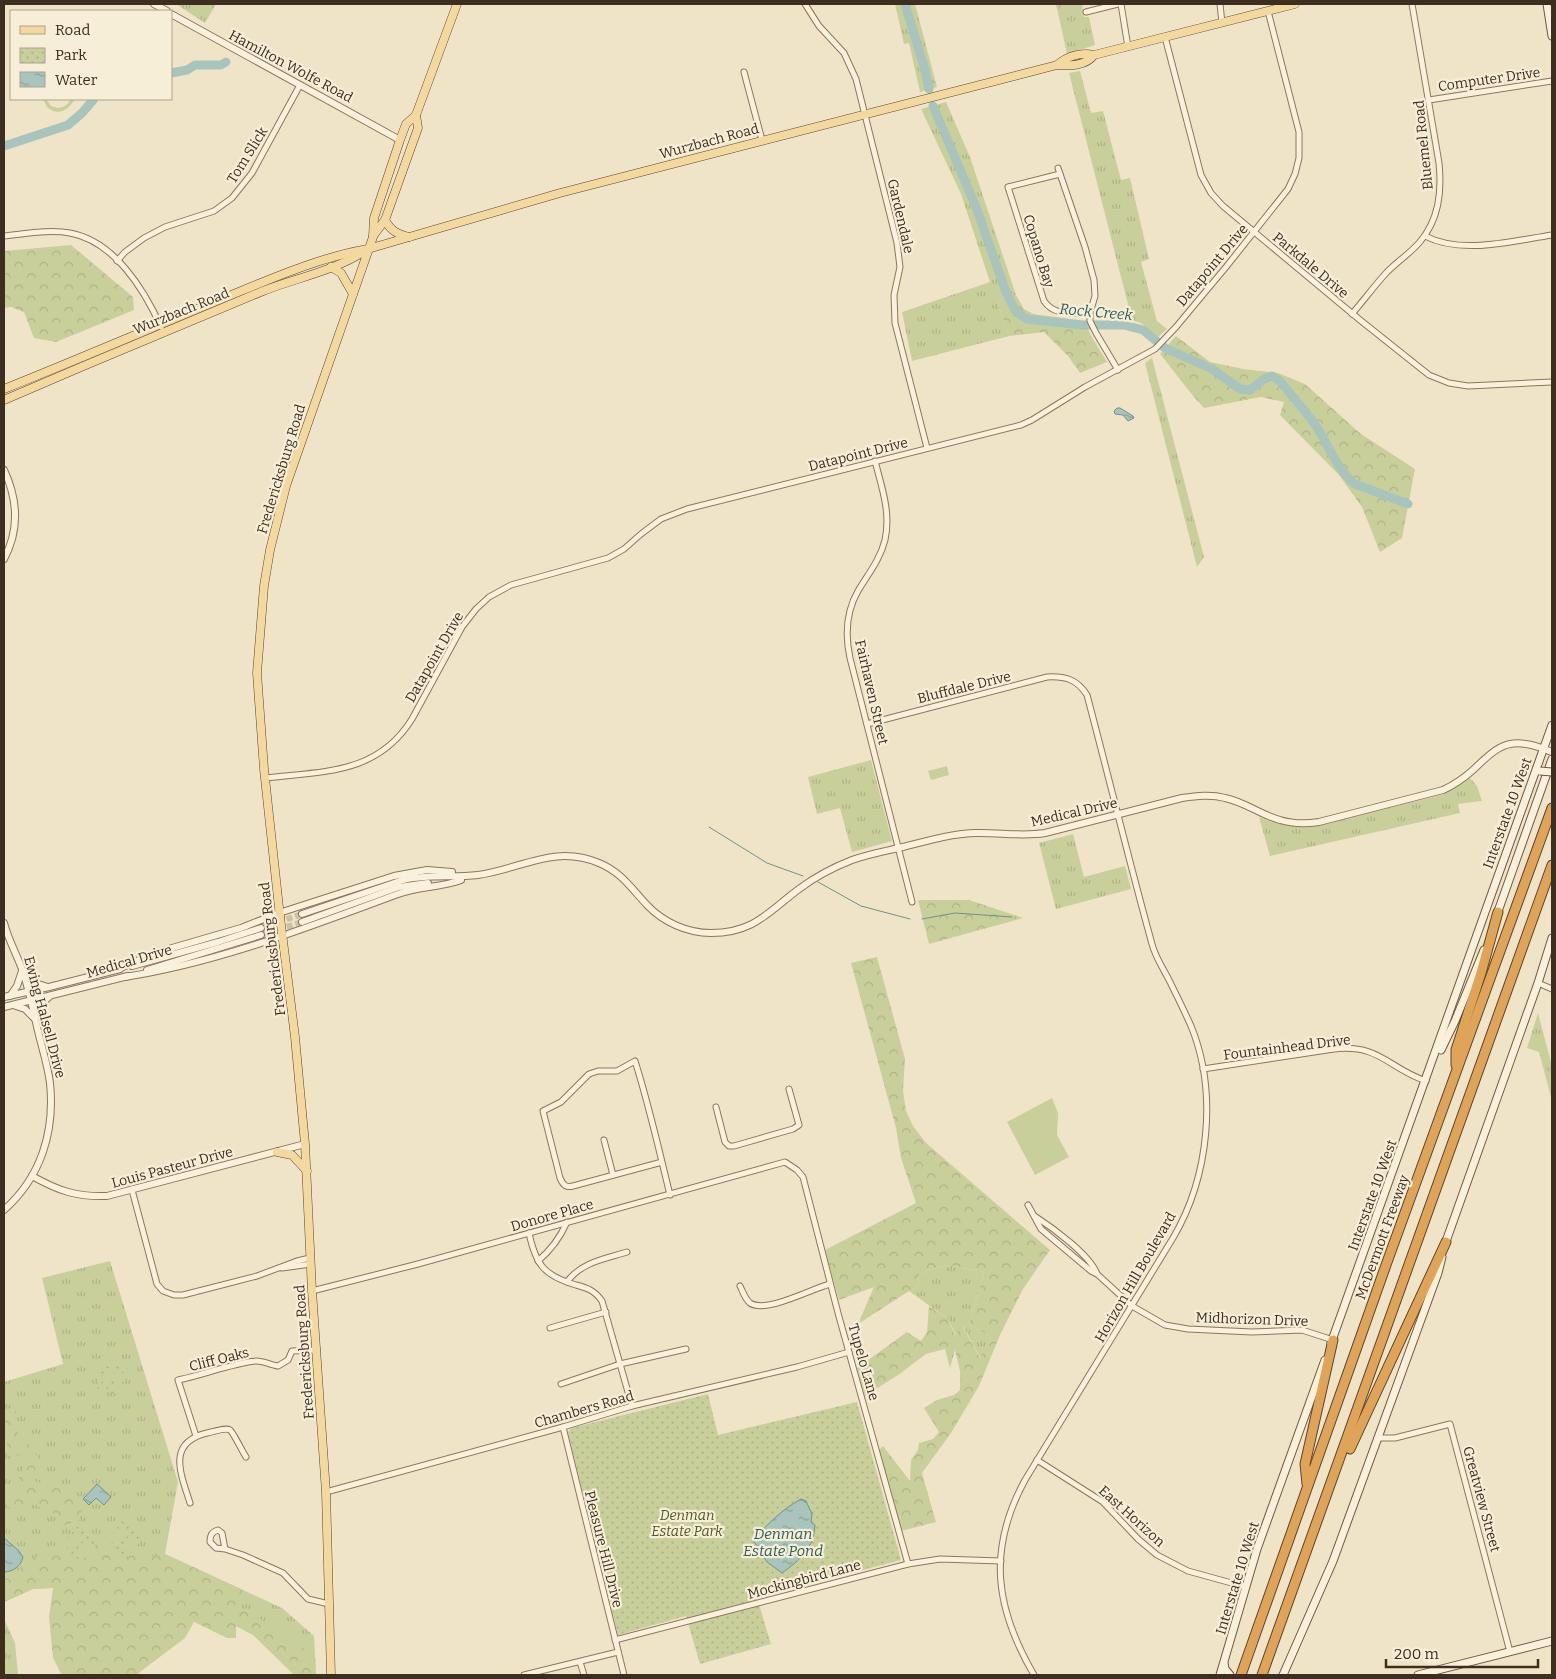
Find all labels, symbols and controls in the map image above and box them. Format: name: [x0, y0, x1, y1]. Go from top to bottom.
legend: [10, 10, 172, 100]
text: Road: [55, 21, 90, 39]
street label: Hamilton Wolfe Road: [226, 26, 356, 106]
text: Park: [55, 46, 87, 64]
street label: Computer Drive: [1437, 64, 1541, 95]
text: Water: [55, 71, 98, 89]
street label: Bluemel Road: [1410, 99, 1437, 191]
street label: Wurzbach Road: [658, 120, 761, 163]
street label: Tom Slick: [223, 124, 271, 187]
street label: Gardendale: [884, 177, 917, 255]
street label: Copano Bay: [1019, 212, 1058, 290]
street label: Datapoint Drive: [1173, 221, 1252, 310]
street label: Parkdale Drive: [1269, 229, 1352, 302]
street label: Wurzbach Road: [131, 284, 232, 338]
water label: Rock Creek: [1059, 300, 1134, 324]
street label: Fredericksburg Road: [254, 402, 309, 536]
street label: Datapoint Drive: [807, 434, 910, 475]
street label: Datapoint Drive: [402, 609, 467, 706]
street label: Fairhaven Street: [851, 638, 892, 746]
street label: Bluffdale Drive: [916, 668, 1013, 707]
street label: Interstate 10 West: [1479, 755, 1535, 871]
street label: Medical Drive: [1029, 794, 1119, 831]
street label: Fredericksburg Road: [256, 881, 289, 1017]
street label: Medical Drive: [84, 941, 174, 982]
street label: Ewing Halsell Drive: [20, 954, 69, 1080]
street label: Fountainhead Drive: [1222, 1031, 1352, 1064]
street label: Interstate 10 West: [1344, 1137, 1400, 1253]
street label: Louis Pasteur Drive: [110, 1143, 235, 1192]
street label: McDermott Freeway: [1352, 1172, 1413, 1302]
street label: Donore Place: [509, 1196, 596, 1235]
street label: Horizon Hill Boulevard: [1091, 1209, 1180, 1345]
street label: Fredericksburg Road: [291, 1284, 318, 1420]
street label: Midhorizon Drive: [1195, 1309, 1309, 1330]
street label: Tupelo Lane: [844, 1322, 883, 1403]
street label: Cliff Oaks: [187, 1344, 251, 1375]
street label: Chambers Road: [533, 1387, 636, 1432]
street label: Greatview Street: [1459, 1444, 1504, 1554]
street label: East Horizon: [1095, 1482, 1168, 1551]
street label: Pleasure Hill Drive: [581, 1489, 626, 1609]
park label: Denman Estate Park: [651, 1507, 723, 1540]
street label: Interstate 10 West: [1212, 1520, 1263, 1637]
water label: Denman Estate Pond: [743, 1525, 823, 1560]
street label: Mockingbird Lane: [746, 1556, 863, 1603]
scale bar: [1386, 1636, 1538, 1668]
text: 200 m: [1394, 1645, 1439, 1663]

